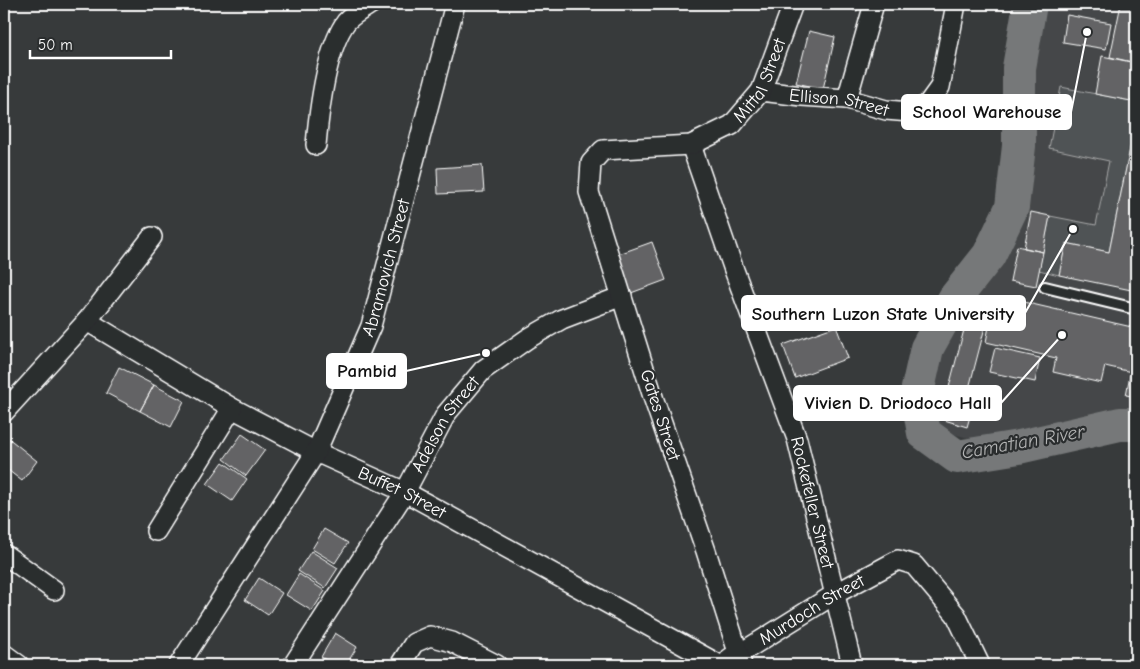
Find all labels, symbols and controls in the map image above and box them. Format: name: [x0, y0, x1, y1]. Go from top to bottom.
scale bar: [30, 28, 171, 60]
street label: Mittal Street: [728, 35, 790, 127]
text: 50 m: [38, 36, 73, 54]
street label: Ellison Street: [788, 84, 892, 121]
callout: School Warehouse: [902, 95, 1071, 129]
text: School Warehouse: [913, 101, 1061, 123]
street label: Abramovich Street: [357, 196, 414, 340]
callout: Southern Luzon State University: [742, 296, 1025, 330]
text: Southern Luzon State University: [752, 303, 1014, 325]
callout: Pambid: [327, 354, 406, 388]
text: Pambid: [337, 360, 397, 382]
street label: Gates Street: [635, 367, 685, 464]
street label: Adelson Street: [407, 371, 484, 476]
callout: Vivien D. Driodoco Hall: [794, 386, 1001, 420]
text: Vivien D. Driodoco Hall: [805, 392, 991, 414]
water label: Camatian River: [960, 420, 1088, 464]
street label: Rockefeller Street: [786, 434, 839, 572]
street label: Buffet Street: [355, 462, 450, 523]
street label: Murdoch Street: [755, 569, 869, 649]

